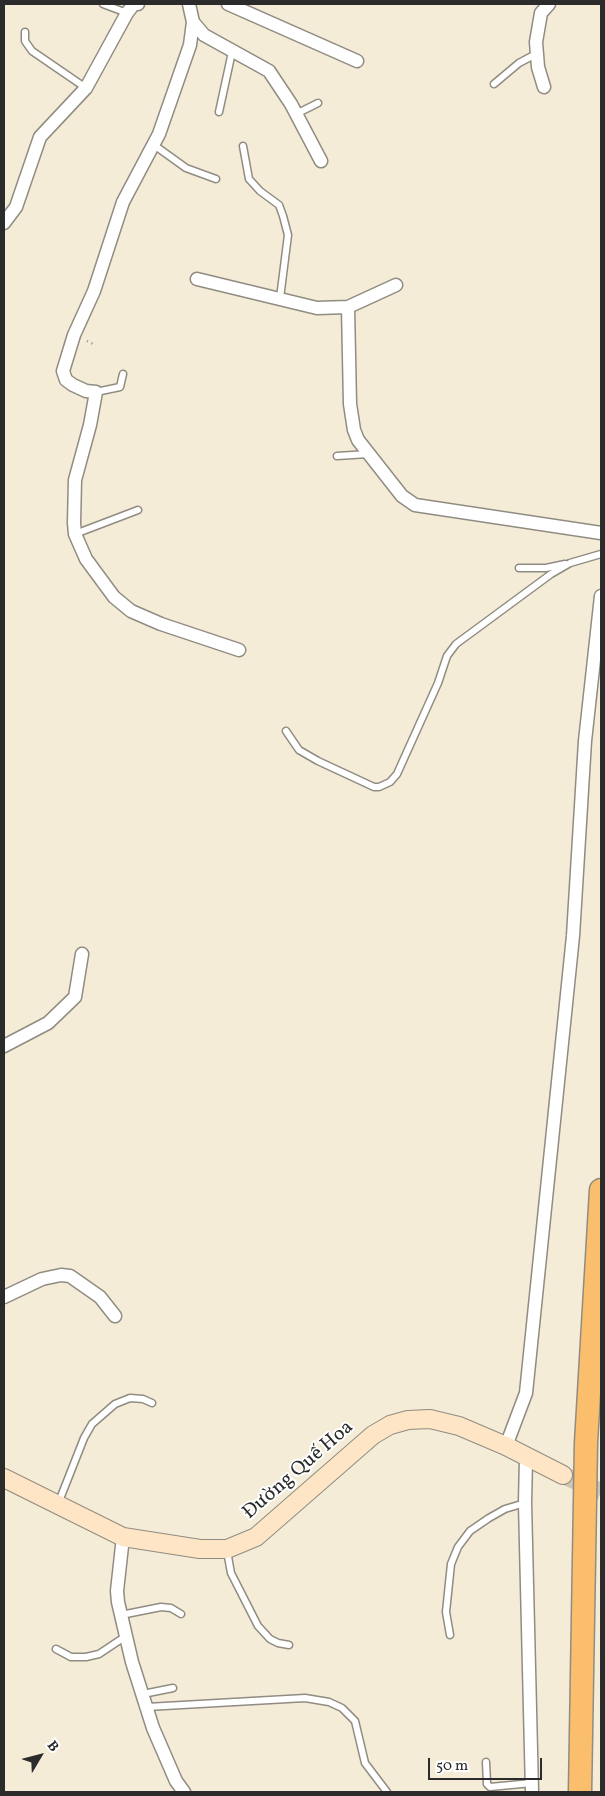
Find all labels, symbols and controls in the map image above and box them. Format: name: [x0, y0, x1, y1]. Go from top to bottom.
street label: Đường Quế Hoa: [239, 1416, 359, 1526]
north arrow: [15, 1731, 65, 1781]
text: B: [42, 1737, 63, 1756]
scale bar: [430, 1748, 544, 1780]
text: 50 m: [436, 1756, 468, 1777]

